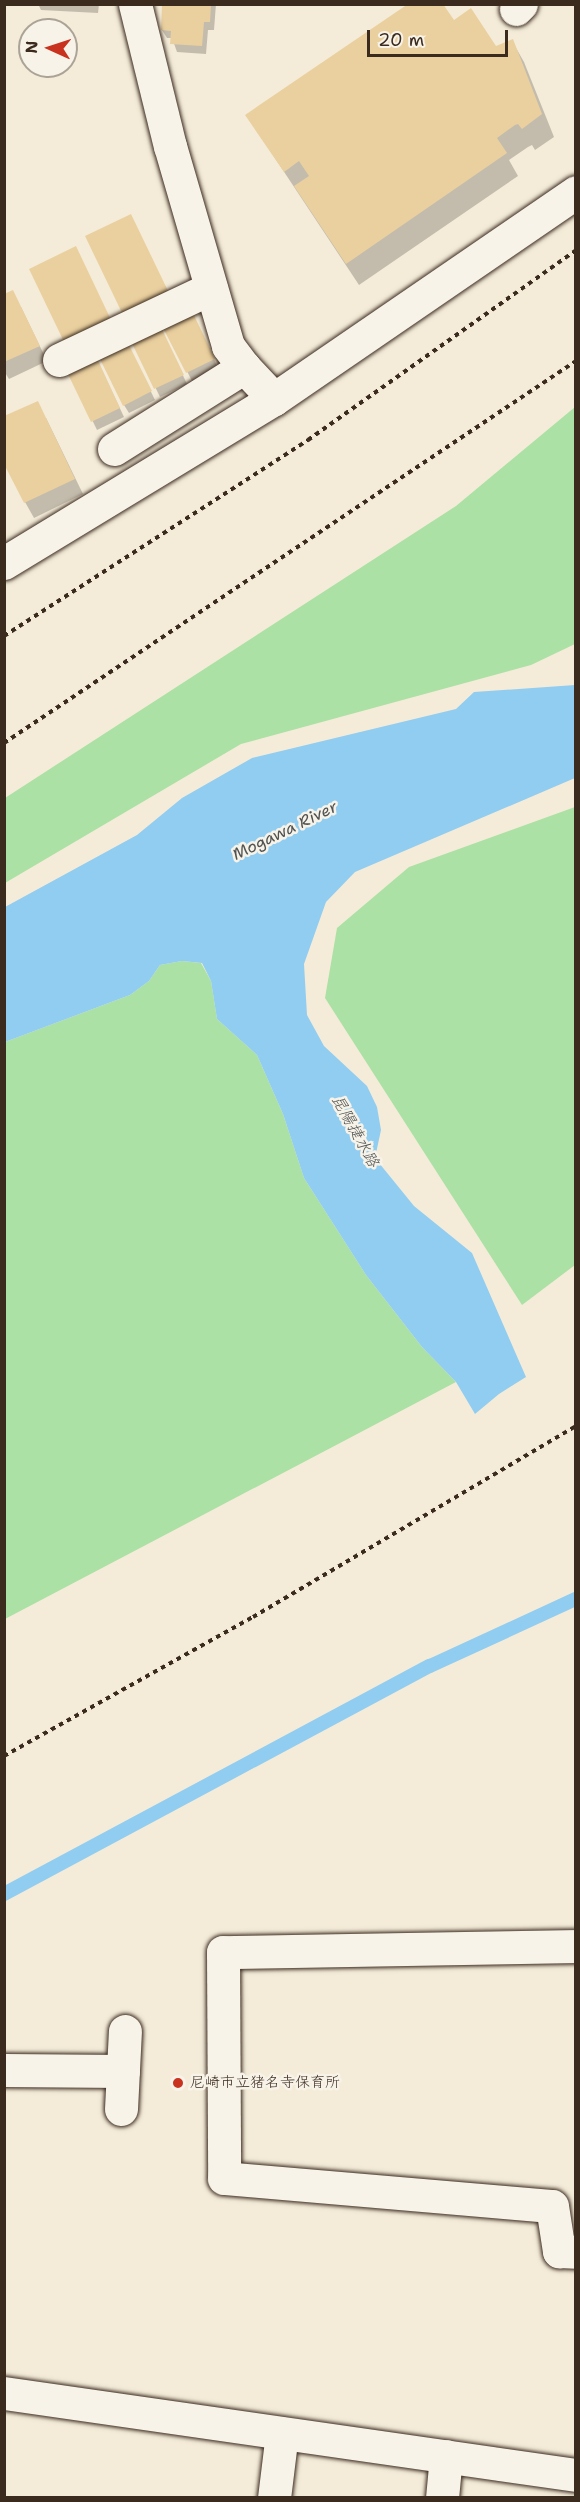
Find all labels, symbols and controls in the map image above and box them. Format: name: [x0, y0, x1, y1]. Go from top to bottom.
north arrow: [18, 18, 78, 78]
scale bar: [370, 18, 511, 56]
text: 20 m: [378, 28, 424, 52]
text: N: [21, 40, 42, 54]
water label: Mogawa River: [229, 797, 341, 865]
water label: 昆陽捷水路: [327, 1091, 383, 1171]
place label: 尼崎市立猪名寺保育所: [190, 2074, 340, 2092]
marker: 尼崎市立猪名寺保育所: [171, 2076, 185, 2090]

